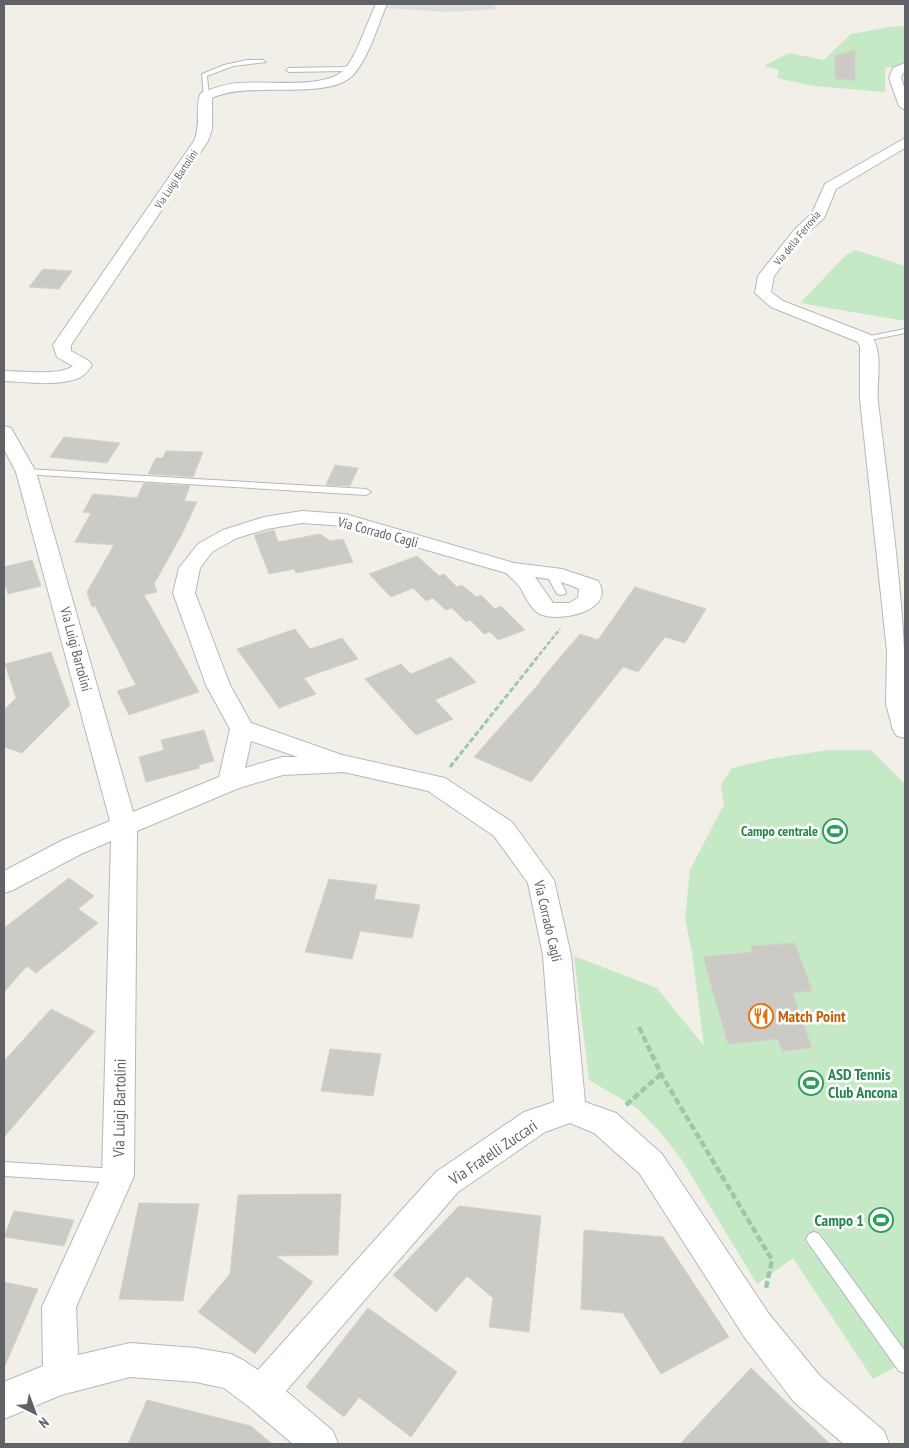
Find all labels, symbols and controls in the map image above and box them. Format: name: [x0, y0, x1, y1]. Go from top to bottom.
street label: Via Luigi Bartolini: [151, 147, 201, 212]
street label: Via della Ferrovia: [770, 208, 823, 269]
street label: Via Corrado Cagli: [335, 512, 420, 551]
street label: Via Luigi Bartolini: [56, 604, 96, 693]
sports icon: Campo centrale: [822, 818, 848, 844]
place label: Campo centrale: [741, 822, 818, 840]
street label: Via Corrado Cagli: [530, 878, 566, 963]
restaurant icon: Match Point: [748, 1003, 774, 1029]
place label: Match Point: [778, 1006, 846, 1026]
street label: Via Luigi Bartolini: [108, 1058, 130, 1159]
place label: ASD Tennis Club Ancona: [827, 1064, 898, 1102]
sports icon: ASD Tennis Club Ancona: [798, 1070, 824, 1096]
street label: Via Fratelli Zuccari: [444, 1115, 541, 1189]
sports icon: Campo 1: [868, 1207, 894, 1233]
place label: Campo 1: [814, 1210, 864, 1230]
north arrow: [10, 1388, 60, 1438]
text: N: [35, 1413, 53, 1432]

